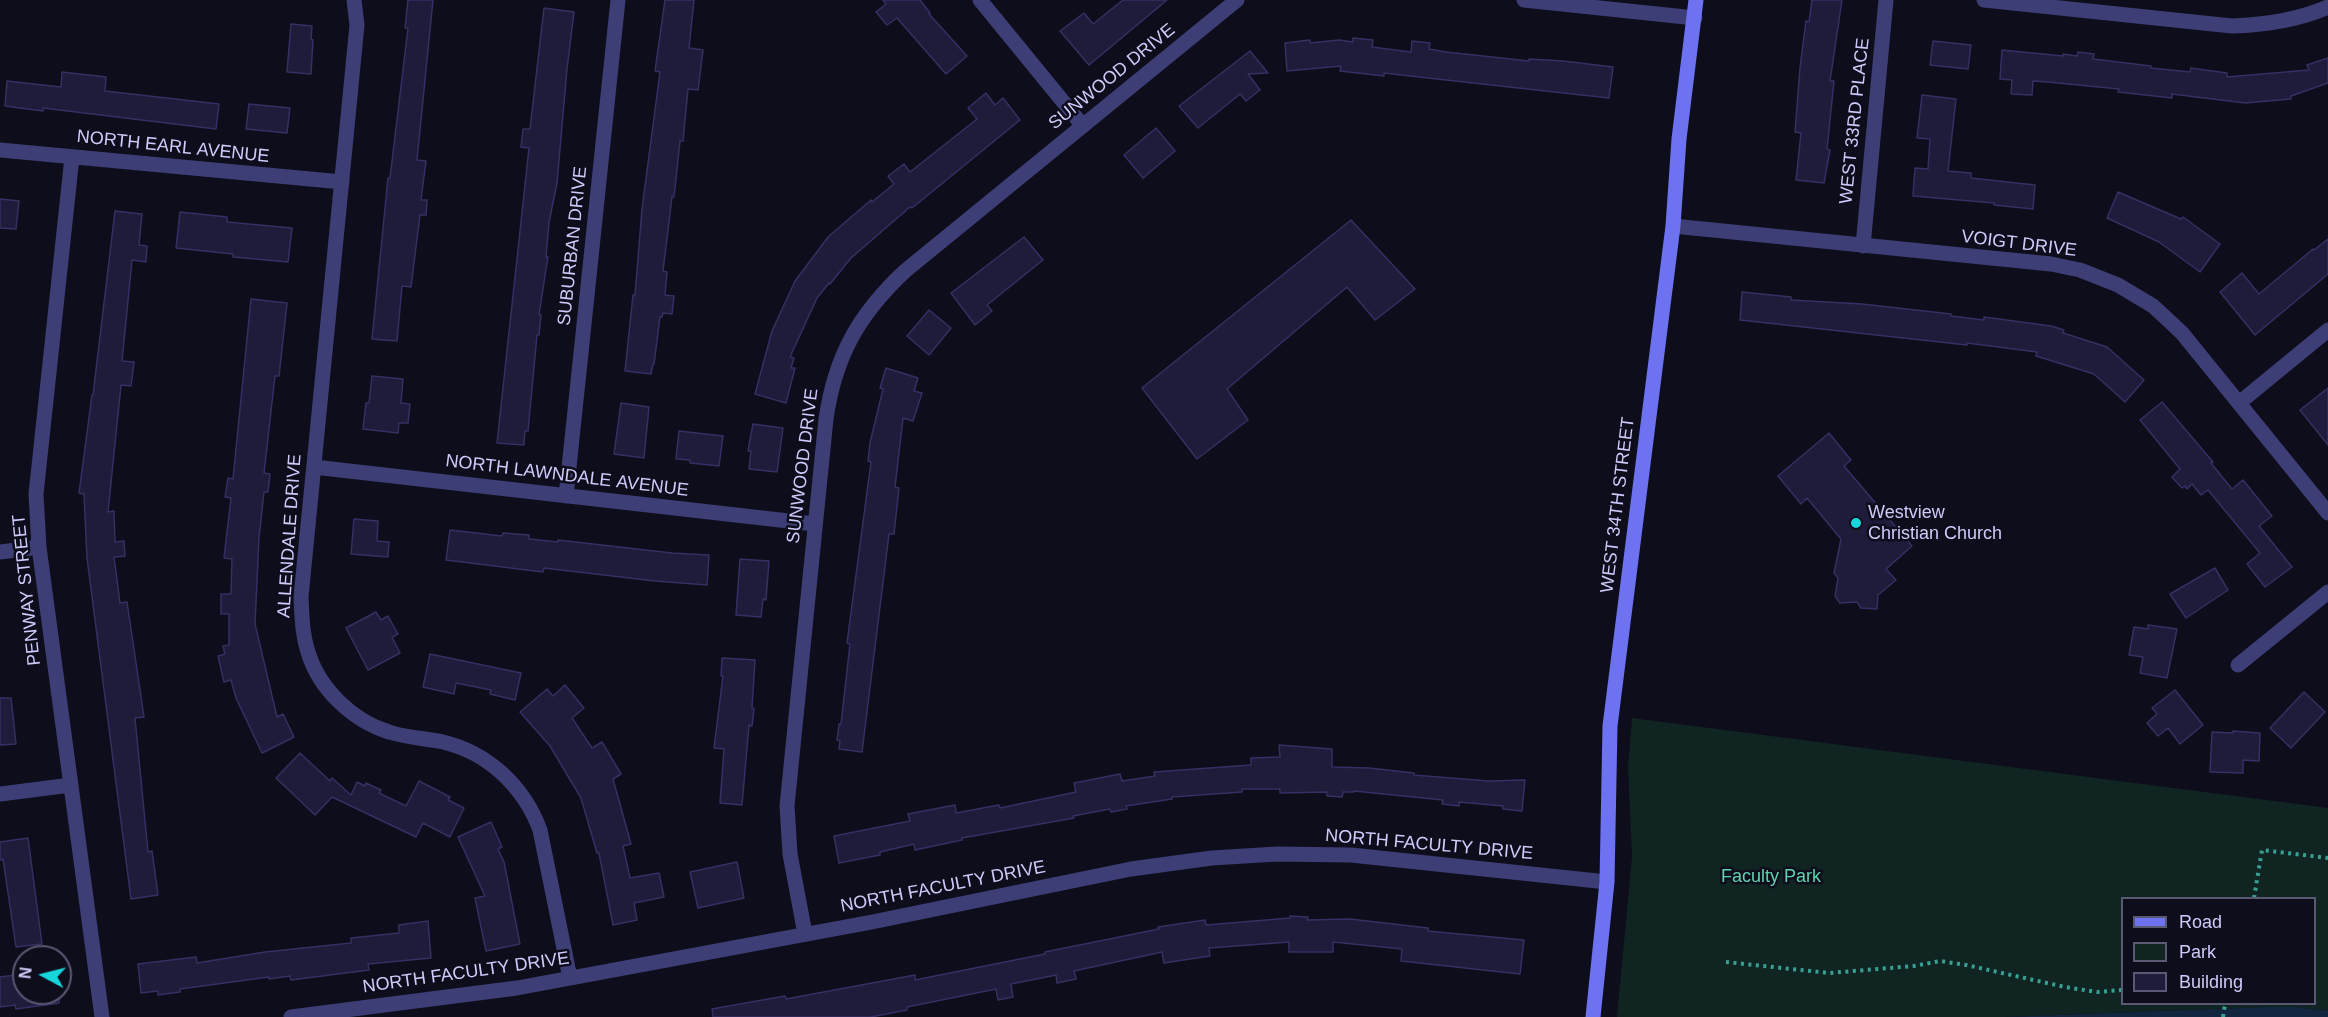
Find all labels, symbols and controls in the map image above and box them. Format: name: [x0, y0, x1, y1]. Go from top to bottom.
street label: SUNWOOD DRIVE: [1045, 20, 1179, 134]
street label: WEST 33RD PLACE: [1836, 37, 1874, 205]
street label: NORTH EARL AVENUE: [76, 126, 270, 168]
street label: SUBURBAN DRIVE: [554, 165, 592, 327]
street label: VOIGT DRIVE: [1960, 226, 2078, 262]
street label: SUNWOOD DRIVE: [783, 387, 823, 545]
street label: WEST 34TH STREET: [1596, 416, 1640, 594]
street label: NORTH LAWNDALE AVENUE: [444, 450, 690, 502]
street label: ALLENDALE DRIVE: [274, 453, 306, 619]
place label: Westview Christian Church: [1868, 502, 2002, 544]
street label: PENWAY STREET: [8, 513, 46, 667]
marker: Westview Christian Church: [1849, 516, 1863, 530]
street label: NORTH FACULTY DRIVE: [1324, 825, 1534, 865]
street label: NORTH FACULTY DRIVE: [839, 857, 1047, 917]
park label: Faculty Park: [1721, 866, 1821, 888]
legend: [2121, 897, 2316, 1005]
text: Road: [2179, 912, 2222, 932]
text: Park: [2179, 942, 2216, 962]
north arrow: [12, 945, 72, 1005]
street label: NORTH FACULTY DRIVE: [361, 948, 571, 998]
text: N: [16, 966, 35, 980]
text: Building: [2179, 972, 2243, 992]

